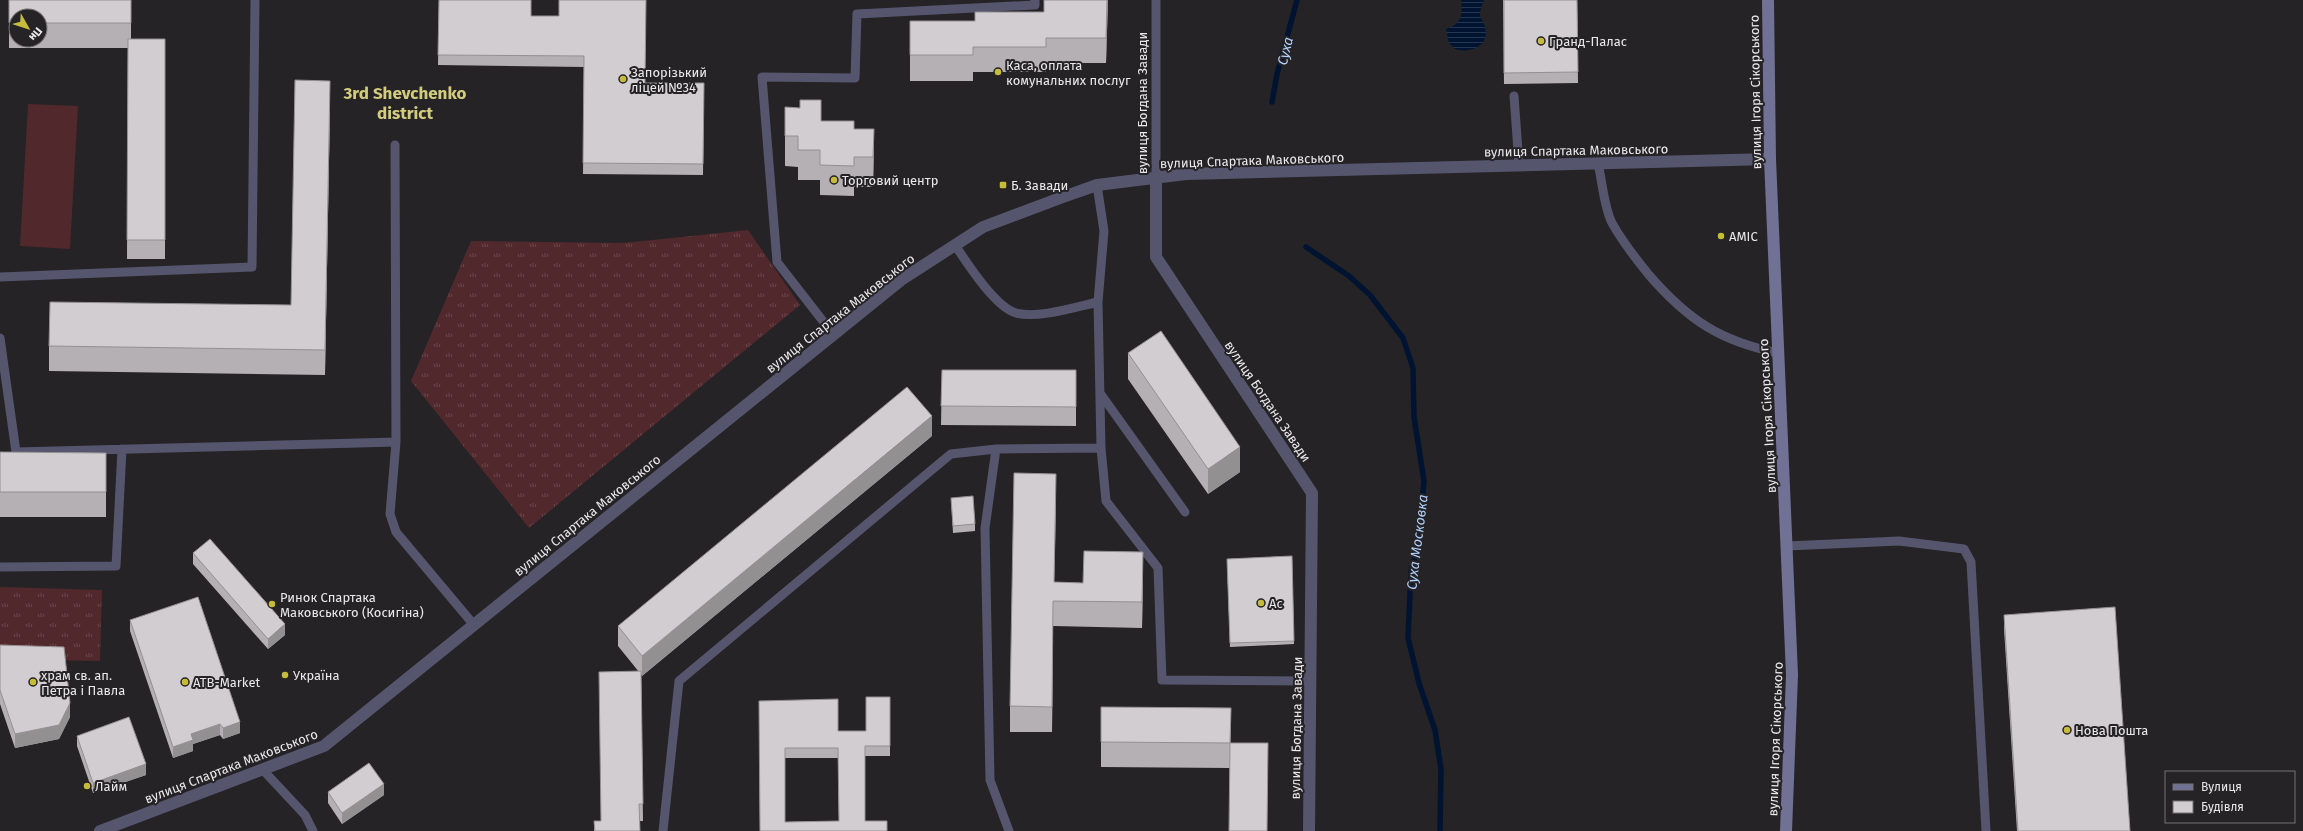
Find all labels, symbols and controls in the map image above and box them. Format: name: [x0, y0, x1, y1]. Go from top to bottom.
north arrow: [8, 8, 48, 48]
street label: вулиця Ігоря Сікорського: [1747, 15, 1764, 169]
text: Пн: [26, 25, 45, 43]
street label: вулиця Богдана Завади: [1135, 32, 1150, 174]
place label: Гранд-Палас: [1549, 34, 1627, 49]
water label: Суха: [1274, 35, 1297, 67]
marker: Гранд-Палас: [1536, 36, 1546, 46]
place label: Каса, оплата комунальних послуг: [1006, 58, 1131, 88]
place label: Запорізький ліцей №34: [631, 65, 707, 95]
marker: Каса, оплата комунальних послуг: [993, 67, 1003, 77]
marker: Запорізький ліцей №34: [618, 74, 628, 84]
district label: 3rd Shevchenko district: [343, 83, 467, 124]
street label: вулиця Спартака Маковського: [1484, 141, 1668, 160]
street label: вулиця Спартака Маковського: [1160, 150, 1344, 171]
place label: Торговий центр: [842, 173, 938, 188]
marker: Торговий центр: [829, 175, 839, 185]
place label: Б. Завади: [1011, 178, 1068, 193]
marker: Б. Завади: [998, 180, 1008, 190]
place label: AMIC: [1729, 229, 1758, 244]
marker: AMIC: [1716, 231, 1726, 241]
street label: вулиця Спартака Маковського: [763, 251, 918, 376]
street label: вулиця Богдана Завади: [1221, 338, 1314, 465]
street label: вулиця Ігоря Сікорського: [1756, 338, 1779, 494]
street label: вулиця Спартака Маковського: [511, 452, 664, 579]
water label: Суха Московка: [1403, 493, 1432, 591]
place label: Ринок Спартака Маковського (Косигіна): [280, 590, 424, 620]
place label: Ас: [1269, 596, 1283, 611]
marker: Ас: [1256, 598, 1266, 608]
marker: Ринок Спартака Маковського (Косигіна): [267, 599, 277, 609]
street label: вулиця Богдана Завади: [1288, 657, 1305, 799]
street label: вулиця Ігоря Сікорського: [1765, 661, 1786, 817]
place label: храм св. ап. Петра і Павла: [41, 668, 125, 698]
place label: Україна: [293, 668, 340, 683]
marker: Україна: [280, 670, 290, 680]
place label: ATB-Market: [193, 675, 260, 690]
marker: храм св. ап. Петра і Павла: [28, 677, 38, 687]
marker: ATB-Market: [180, 677, 190, 687]
place label: Нова Пошта: [2075, 723, 2148, 738]
marker: Нова Пошта: [2062, 725, 2072, 735]
street label: вулиця Спартака Маковського: [142, 726, 320, 806]
legend: [2165, 771, 2295, 823]
place label: Лайм: [95, 779, 127, 794]
text: Вулиця: [2201, 780, 2242, 794]
marker: Лайм: [82, 781, 92, 791]
text: Будівля: [2201, 800, 2244, 814]

